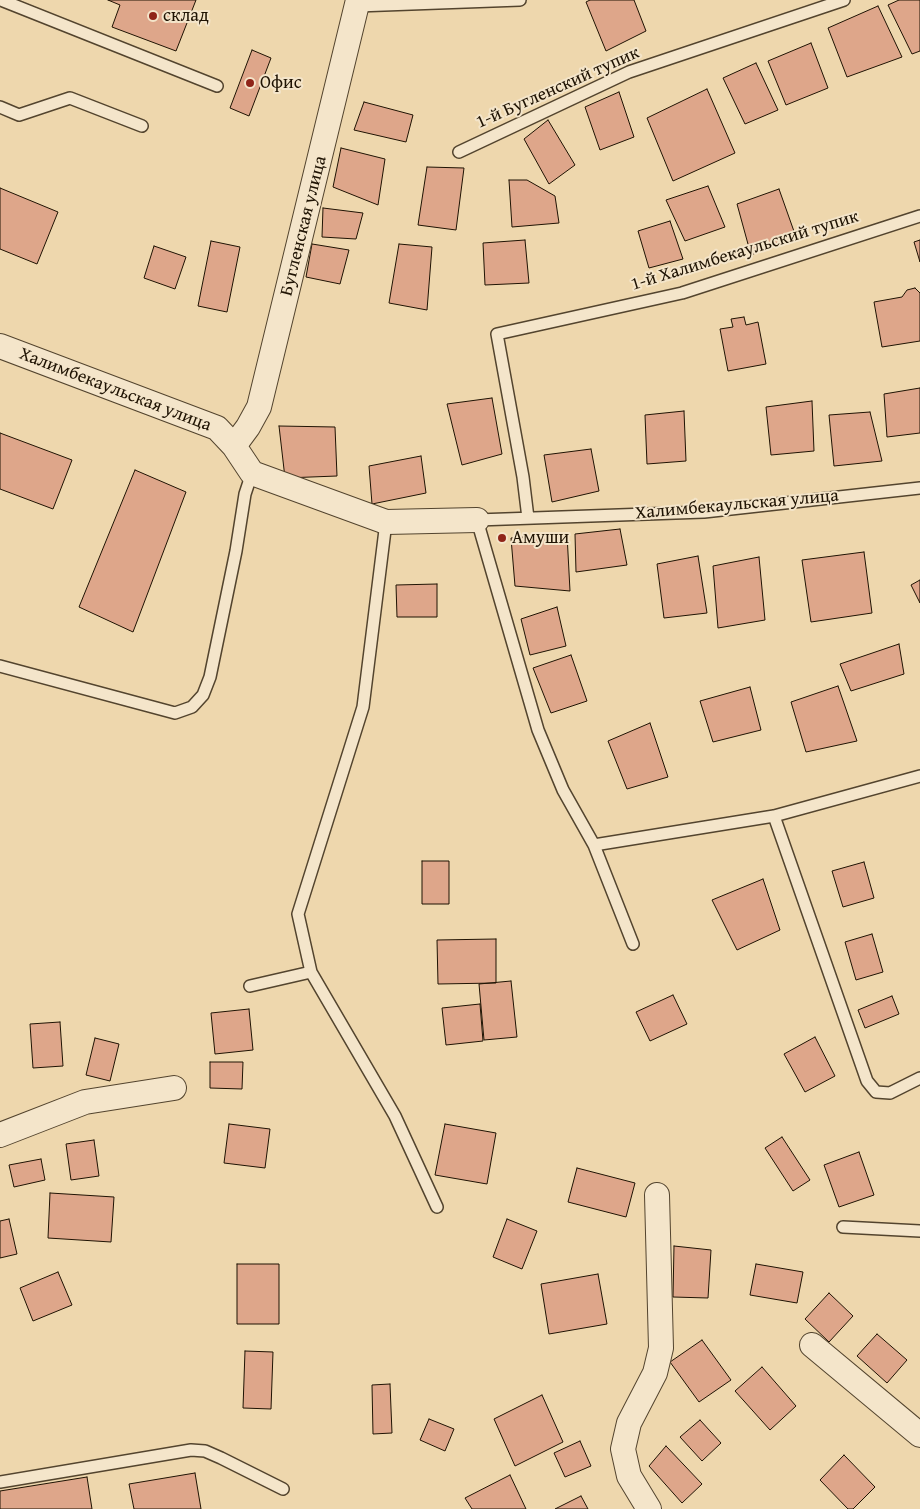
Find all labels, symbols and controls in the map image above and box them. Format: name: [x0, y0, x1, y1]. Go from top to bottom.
place label: склад: [163, 5, 209, 27]
marker: склад: [147, 10, 159, 22]
street label: 1-й Бугленский тупик: [473, 42, 643, 134]
place label: Офис: [260, 72, 302, 94]
marker: Офис: [244, 77, 256, 89]
street label: Бугленская улица: [276, 154, 332, 298]
street label: 1-й Халимбекаульский тупик: [629, 206, 861, 296]
street label: Халимбекаульская улица: [16, 343, 214, 437]
street label: Халимбекаульская улица: [634, 485, 840, 525]
place label: Амуши: [512, 527, 569, 549]
marker: Амуши: [496, 532, 508, 544]

